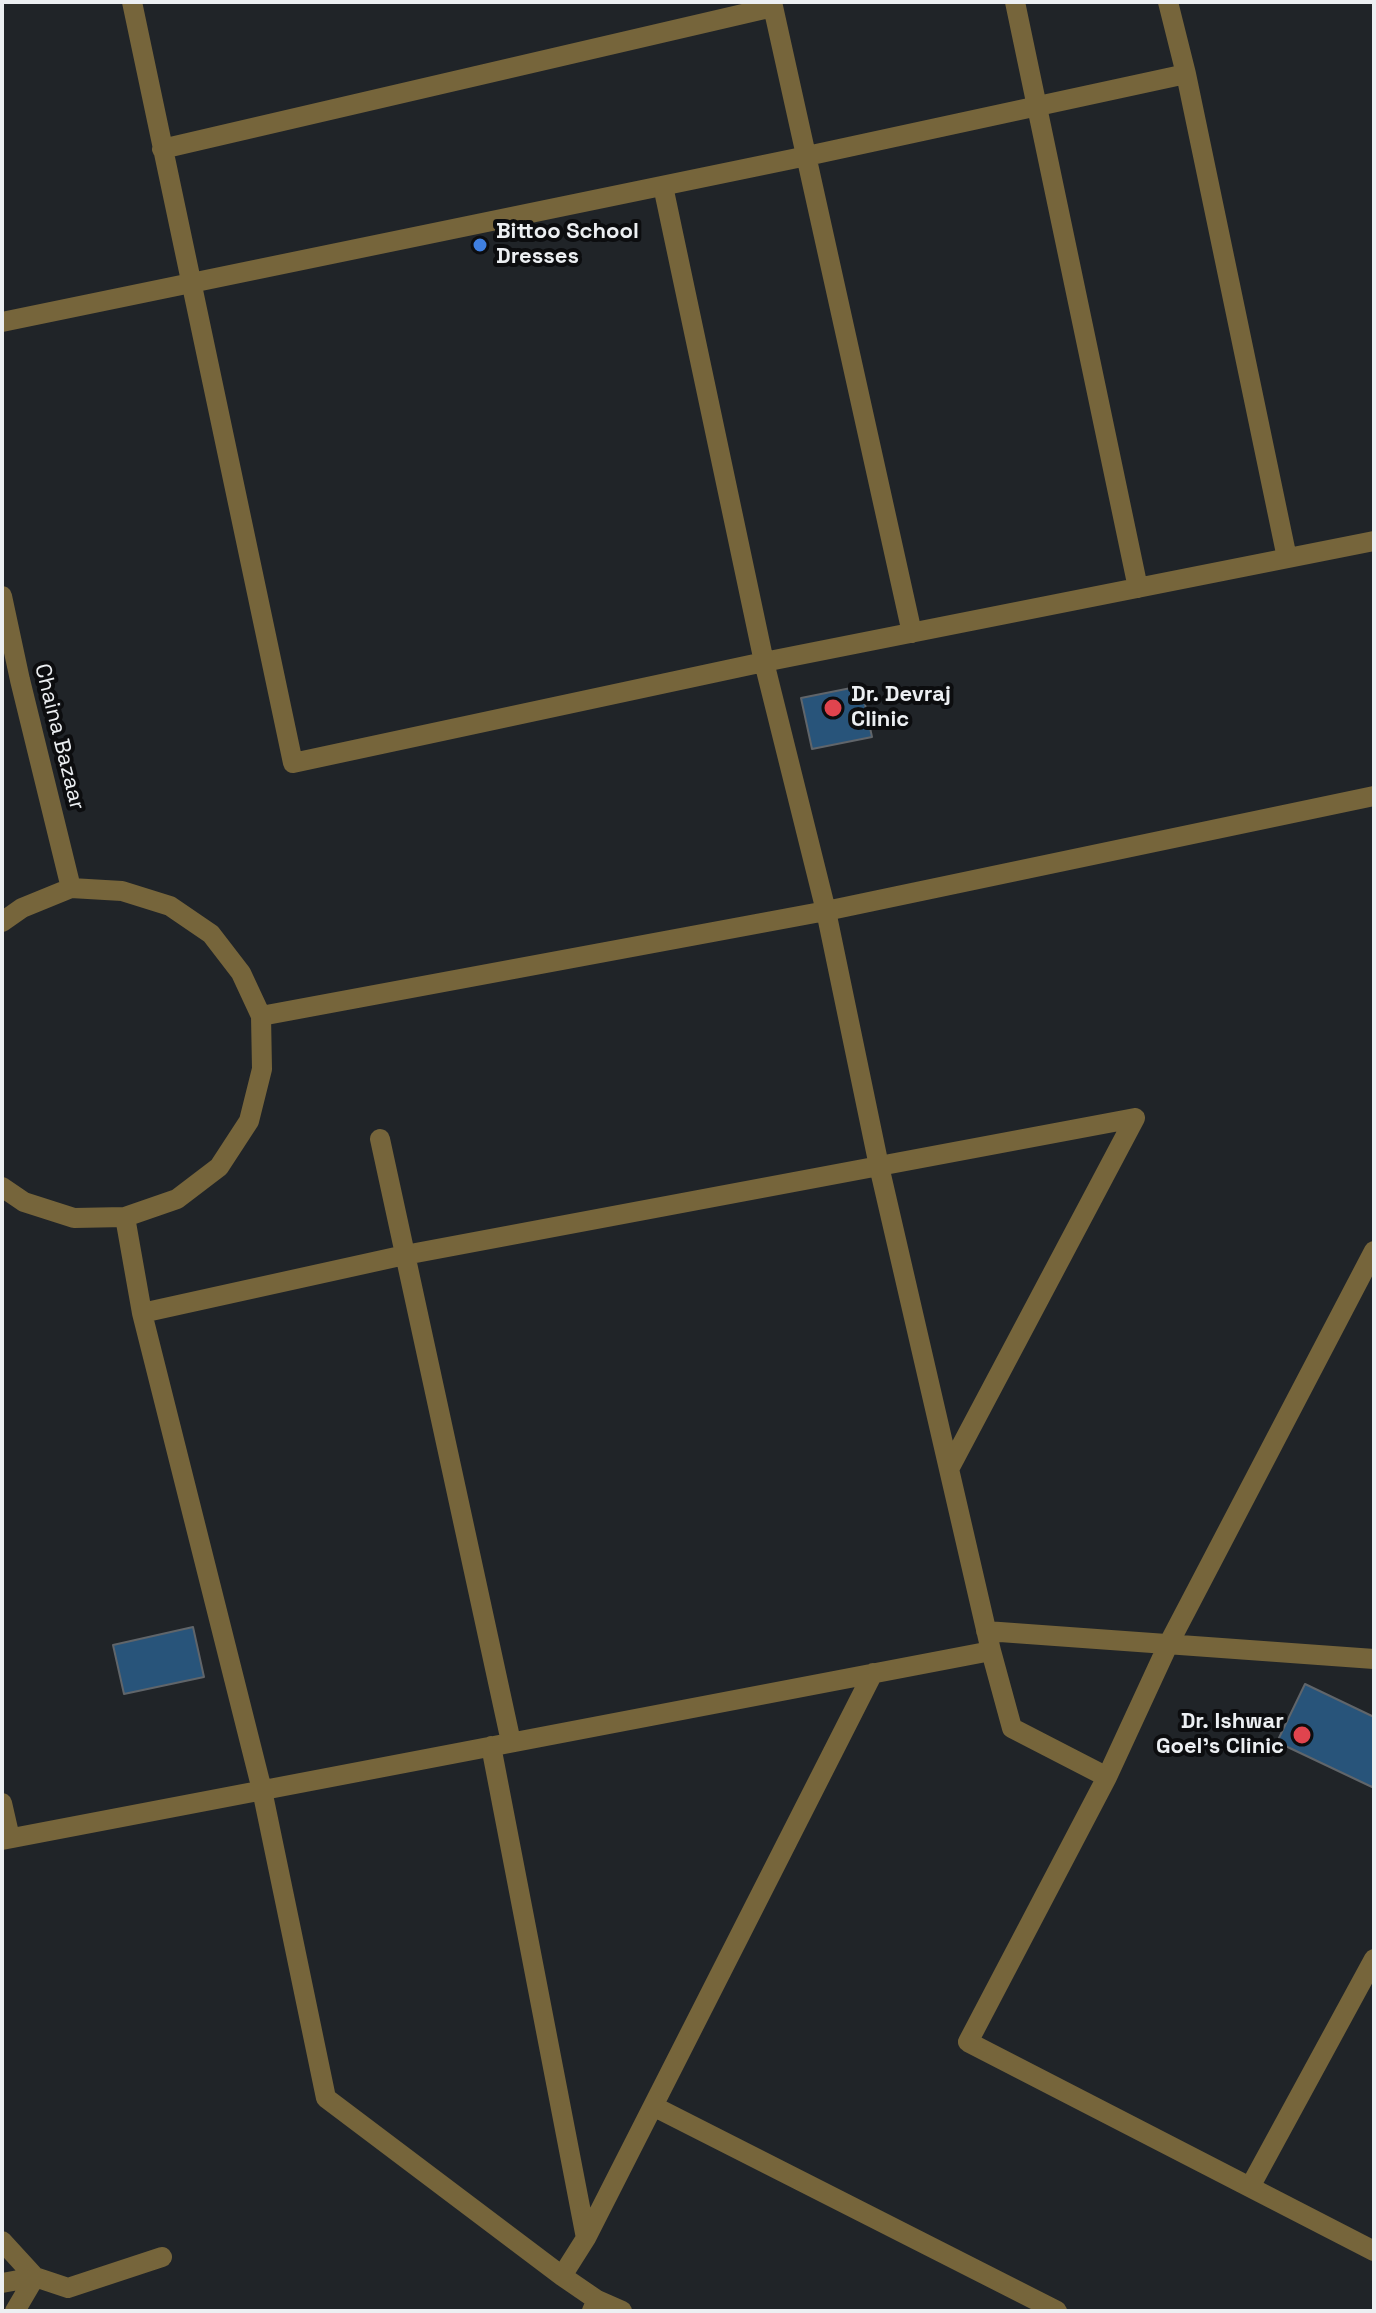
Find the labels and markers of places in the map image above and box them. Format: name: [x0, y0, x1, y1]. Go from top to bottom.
place label: Bittoo School Dresses: [496, 219, 639, 270]
marker: Bittoo School Dresses: [471, 236, 489, 254]
place label: Dr. Devraj Clinic: [851, 682, 951, 734]
marker: Dr. Devraj Clinic: [822, 697, 844, 719]
place label: Dr. Ishwar Goel's Clinic: [1156, 1709, 1284, 1760]
marker: Dr. Ishwar Goel's Clinic: [1291, 1724, 1313, 1746]

